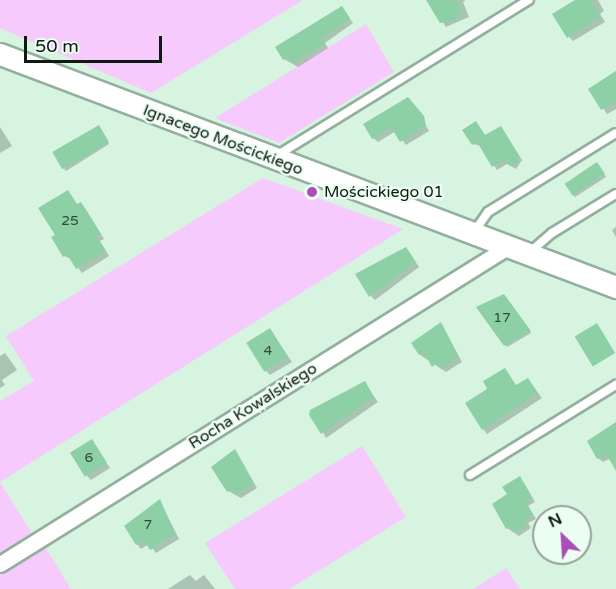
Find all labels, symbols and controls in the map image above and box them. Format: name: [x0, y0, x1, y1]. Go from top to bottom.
scale bar: [27, 24, 165, 62]
text: 50 m: [35, 35, 79, 57]
street label: Ignacego Mościckiego: [140, 101, 306, 179]
place label: Mościckiego 01: [324, 182, 444, 202]
marker: Mościckiego 01: [305, 185, 319, 199]
house number: 25: [61, 213, 79, 229]
house number: 17: [493, 310, 511, 326]
house number: 4: [264, 343, 272, 359]
street label: Rocha Kowalskiego: [185, 359, 321, 453]
house number: 6: [85, 450, 93, 466]
north arrow: [532, 505, 592, 565]
text: N: [545, 509, 565, 532]
house number: 7: [144, 517, 152, 533]

